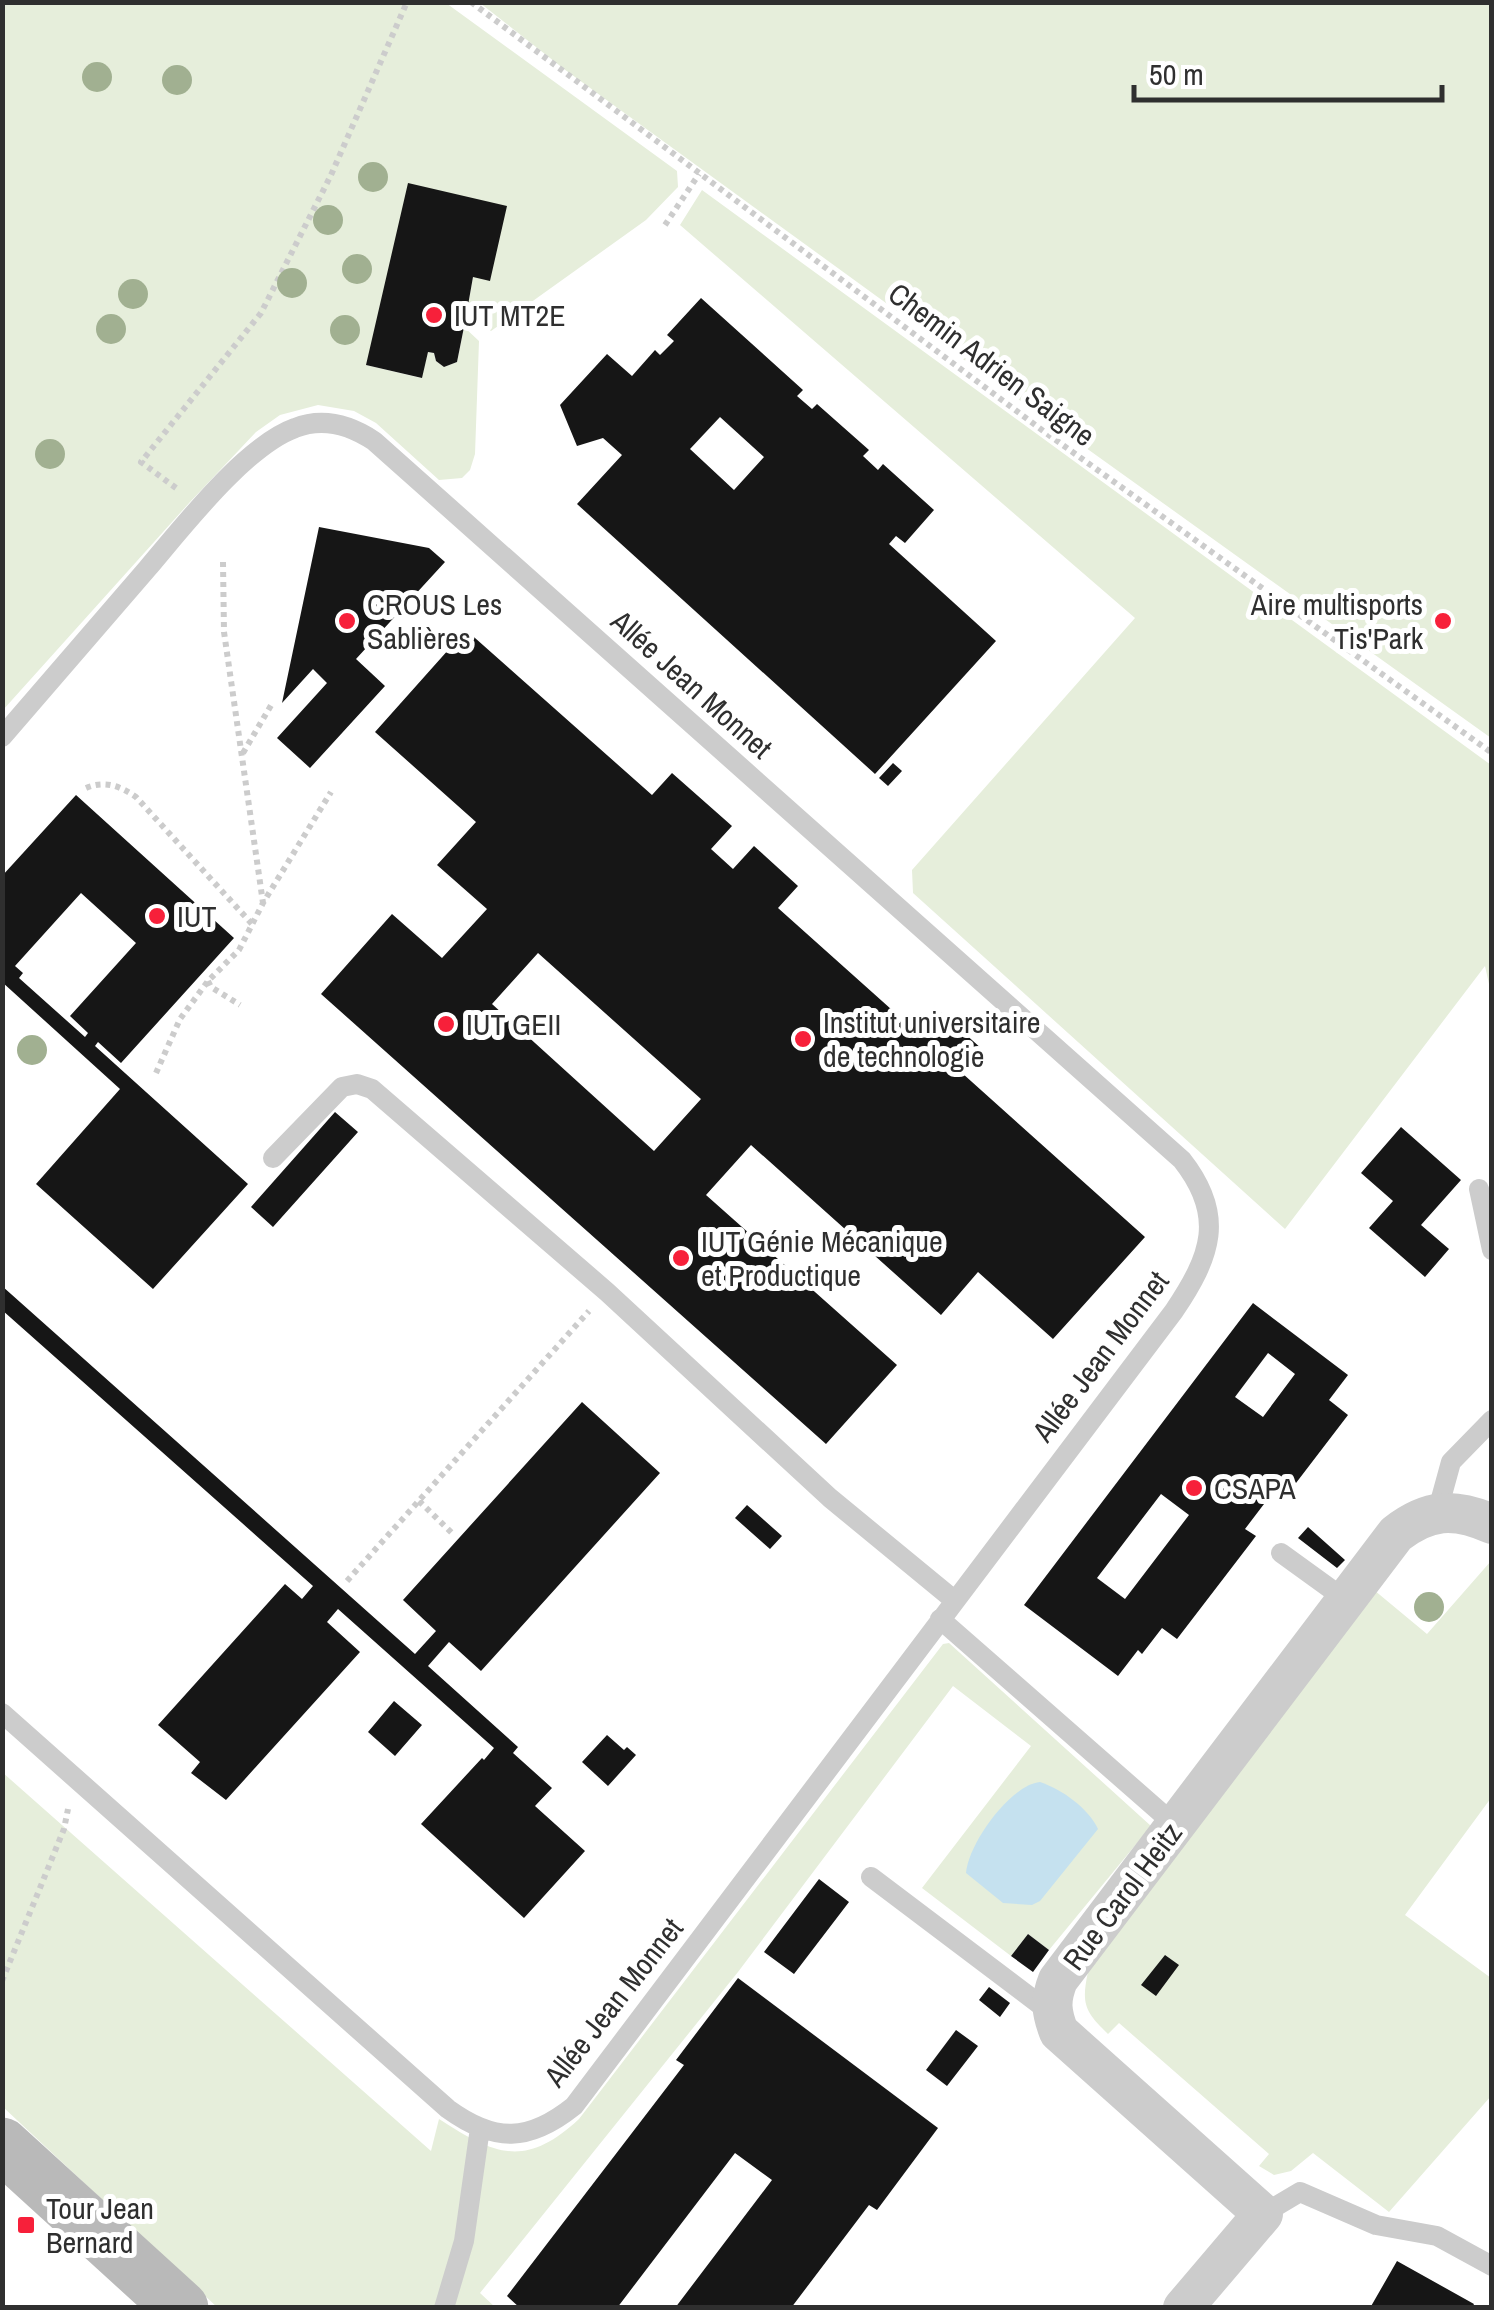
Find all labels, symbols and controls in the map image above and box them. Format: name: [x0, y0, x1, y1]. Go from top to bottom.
scale bar: [1134, 40, 1442, 102]
text: 50 m: [1149, 54, 1204, 94]
street label: Chemin Adrien Saigne: [881, 273, 1103, 455]
place label: IUT MT2E: [454, 295, 566, 335]
marker: IUT MT2E: [423, 304, 445, 326]
place label: CROUS Les Sablières: [367, 584, 502, 658]
place label: Aire multisports Tis'Park: [1250, 584, 1424, 658]
street label: Allée Jean Monnet: [602, 600, 781, 767]
marker: CROUS Les Sablières: [336, 610, 358, 632]
marker: Aire multisports Tis'Park: [1432, 610, 1454, 632]
place label: IUT: [177, 896, 217, 936]
marker: IUT: [146, 905, 168, 927]
place label: Institut universitaire de technologie: [823, 1002, 1040, 1076]
place label: IUT GEII: [466, 1004, 561, 1044]
marker: IUT GEII: [435, 1013, 457, 1035]
marker: Institut universitaire de technologie: [792, 1028, 814, 1050]
place label: IUT Génie Mécanique et Productique: [701, 1221, 943, 1295]
marker: IUT Génie Mécanique et Productique: [670, 1247, 692, 1269]
street label: Allée Jean Monnet: [1022, 1262, 1177, 1450]
place label: CSAPA: [1214, 1468, 1296, 1508]
marker: CSAPA: [1183, 1477, 1205, 1499]
street label: Rue Carol Heitz: [1053, 1814, 1191, 1978]
street label: Allée Jean Monnet: [534, 1909, 692, 2095]
place label: Tour Jean Bernard: [46, 2188, 154, 2262]
marker: Tour Jean Bernard: [15, 2214, 37, 2236]

